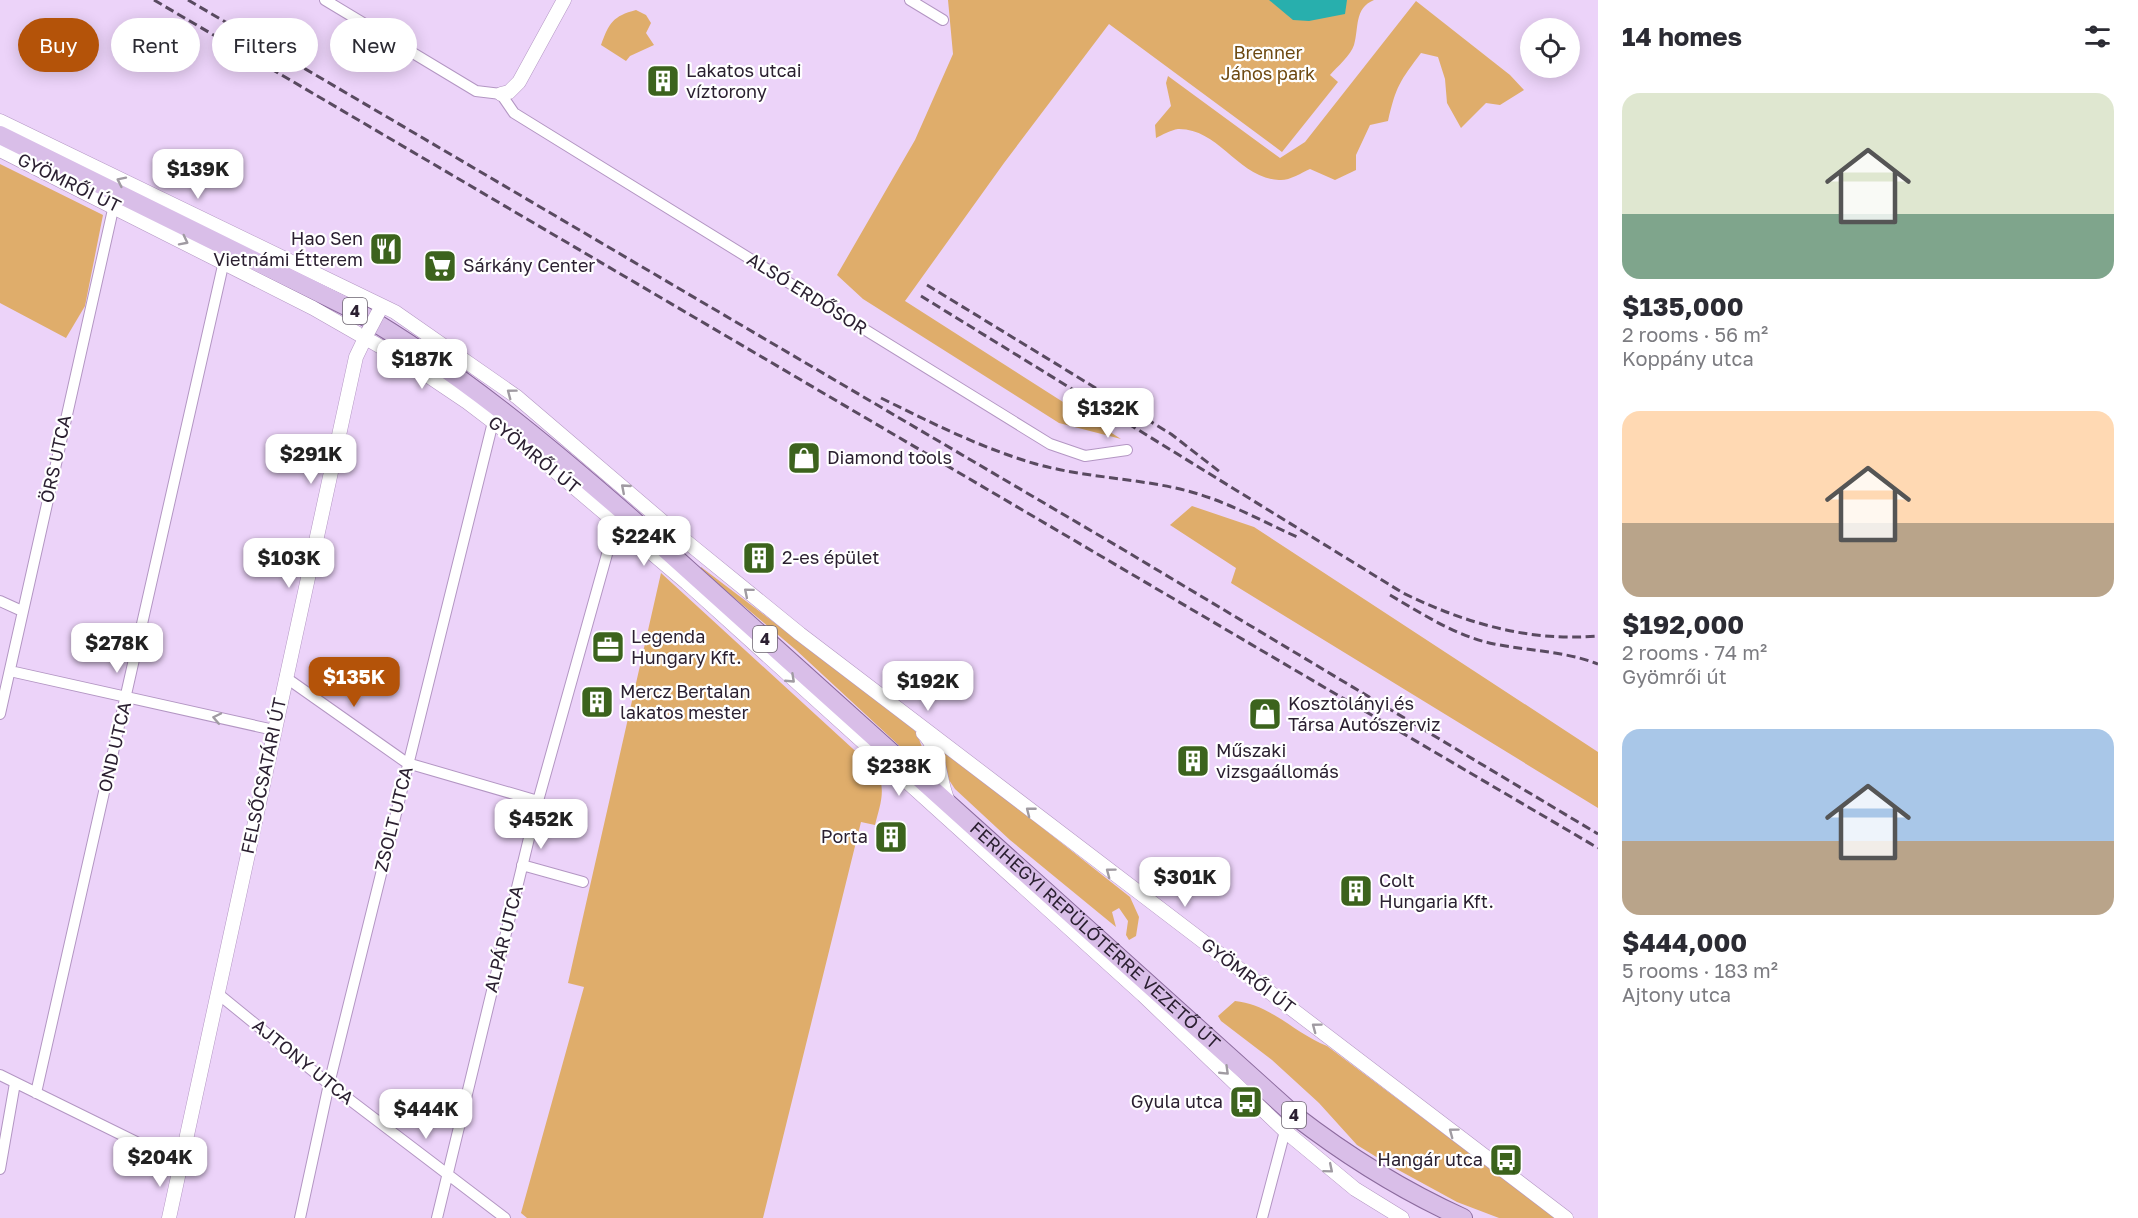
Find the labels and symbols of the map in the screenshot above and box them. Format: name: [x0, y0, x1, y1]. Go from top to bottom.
park label: Brenner János park: [1221, 41, 1315, 84]
place label: Lakatos utcai víztorony: [686, 59, 802, 102]
building icon: Lakatos utcai víztorony: [645, 63, 681, 99]
street label: GYÖMRŐI ÚT: [14, 148, 125, 217]
pin: $139K: [156, 149, 240, 200]
one-way arrow: [117, 176, 128, 188]
place label: Hao Sen Vietnámi Étterem: [213, 227, 363, 270]
restaurant icon: Hao Sen Vietnámi Étterem: [368, 231, 404, 267]
one-way arrow: [178, 233, 189, 245]
street label: ALSÓ ERDŐSOR: [743, 247, 872, 339]
supermarket icon: Sárkány Center: [422, 248, 458, 284]
place label: Sárkány Center: [463, 254, 595, 276]
road number: 4: [343, 298, 367, 324]
pin: $187K: [380, 339, 464, 390]
pin: $132K: [1066, 388, 1150, 439]
one-way arrow: [506, 389, 517, 400]
street label: GYÖMRŐI ÚT: [484, 410, 585, 498]
street label: ÖRS UTCA: [35, 413, 75, 505]
pin: $291K: [269, 434, 353, 485]
shop icon: Diamond tools: [786, 440, 822, 476]
place label: Diamond tools: [827, 446, 952, 468]
one-way arrow: [621, 485, 632, 496]
pin: $224K: [602, 516, 686, 567]
pin: $103K: [247, 538, 331, 589]
building icon: 2-es épület: [741, 540, 777, 576]
place label: 2-es épület: [782, 546, 879, 568]
one-way arrow: [744, 588, 755, 599]
pin: $278K: [75, 623, 159, 674]
place label: Legenda Hungary Kft.: [631, 625, 742, 668]
road number: 4: [753, 626, 777, 652]
office icon: Legenda Hungary Kft.: [590, 629, 626, 665]
pin: $135K: [312, 657, 396, 708]
pin: $192K: [886, 661, 970, 712]
one-way arrow: [785, 672, 795, 683]
place label: Mercz Bertalan lakatos mester: [620, 680, 751, 723]
building icon: Mercz Bertalan lakatos mester: [579, 684, 615, 720]
place label: Kosztolányi és Társa Autószerviz: [1288, 692, 1440, 735]
street label: FELSŐCSATÁRI ÚT: [236, 696, 290, 856]
shop icon: Kosztolányi és Társa Autószerviz: [1247, 696, 1283, 732]
street label: OND UTCA: [93, 699, 135, 794]
one-way arrow: [212, 712, 222, 725]
place label: Műszaki vizsgaállomás: [1216, 739, 1339, 782]
building icon: Műszaki vizsgaállomás: [1175, 743, 1211, 779]
pin: $238K: [857, 746, 941, 797]
street label: ZSOLT UTCA: [369, 764, 417, 874]
pin: $452K: [499, 799, 583, 850]
one-way arrow: [1026, 807, 1037, 818]
street label: FERIHEGYI REPÜLŐTÉRRE VEZETŐ ÚT: [966, 817, 1225, 1053]
building icon: Porta: [873, 819, 909, 855]
place label: Porta: [821, 825, 868, 847]
pin: $301K: [1143, 857, 1227, 908]
one-way arrow: [1106, 868, 1117, 879]
place label: Colt Hungaria Kft.: [1379, 869, 1494, 912]
building icon: Colt Hungaria Kft.: [1338, 873, 1374, 909]
street label: ALPÁR UTCA: [479, 883, 527, 994]
street label: GYÖMRŐI ÚT: [1197, 933, 1300, 1018]
street label: AJTONY UTCA: [249, 1014, 359, 1109]
one-way arrow: [1312, 1024, 1323, 1035]
one-way arrow: [1217, 1064, 1228, 1075]
bus stop icon: Gyula utca: [1228, 1084, 1264, 1120]
pin: $444K: [384, 1089, 468, 1140]
place label: Gyula utca: [1131, 1090, 1223, 1112]
road number: 4: [1282, 1102, 1306, 1128]
one-way arrow: [1449, 1128, 1460, 1139]
pin: $204K: [118, 1137, 202, 1188]
bus stop icon: Hangár utca: [1488, 1142, 1524, 1178]
place label: Hangár utca: [1377, 1148, 1483, 1170]
one-way arrow: [1323, 1161, 1334, 1172]

